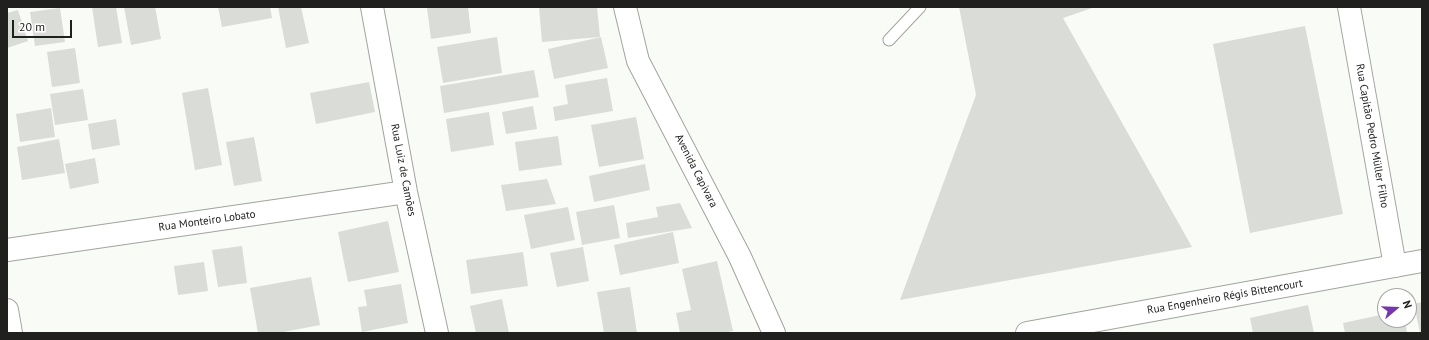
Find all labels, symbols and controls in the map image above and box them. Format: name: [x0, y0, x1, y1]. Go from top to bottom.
scale bar: [14, 12, 74, 38]
text: 20 m: [19, 19, 45, 34]
street label: Rua Capitão Pedro Müller Filho: [1353, 63, 1391, 209]
street label: Rua Luiz de Camões: [388, 123, 418, 217]
street label: Avenida Capivara: [672, 132, 720, 210]
street label: Rua Monteiro Lobato: [158, 208, 256, 234]
street label: Rua Engenheiro Régis Bittencourt: [1146, 277, 1304, 317]
north arrow: [1377, 288, 1417, 328]
text: N: [1400, 299, 1415, 310]

